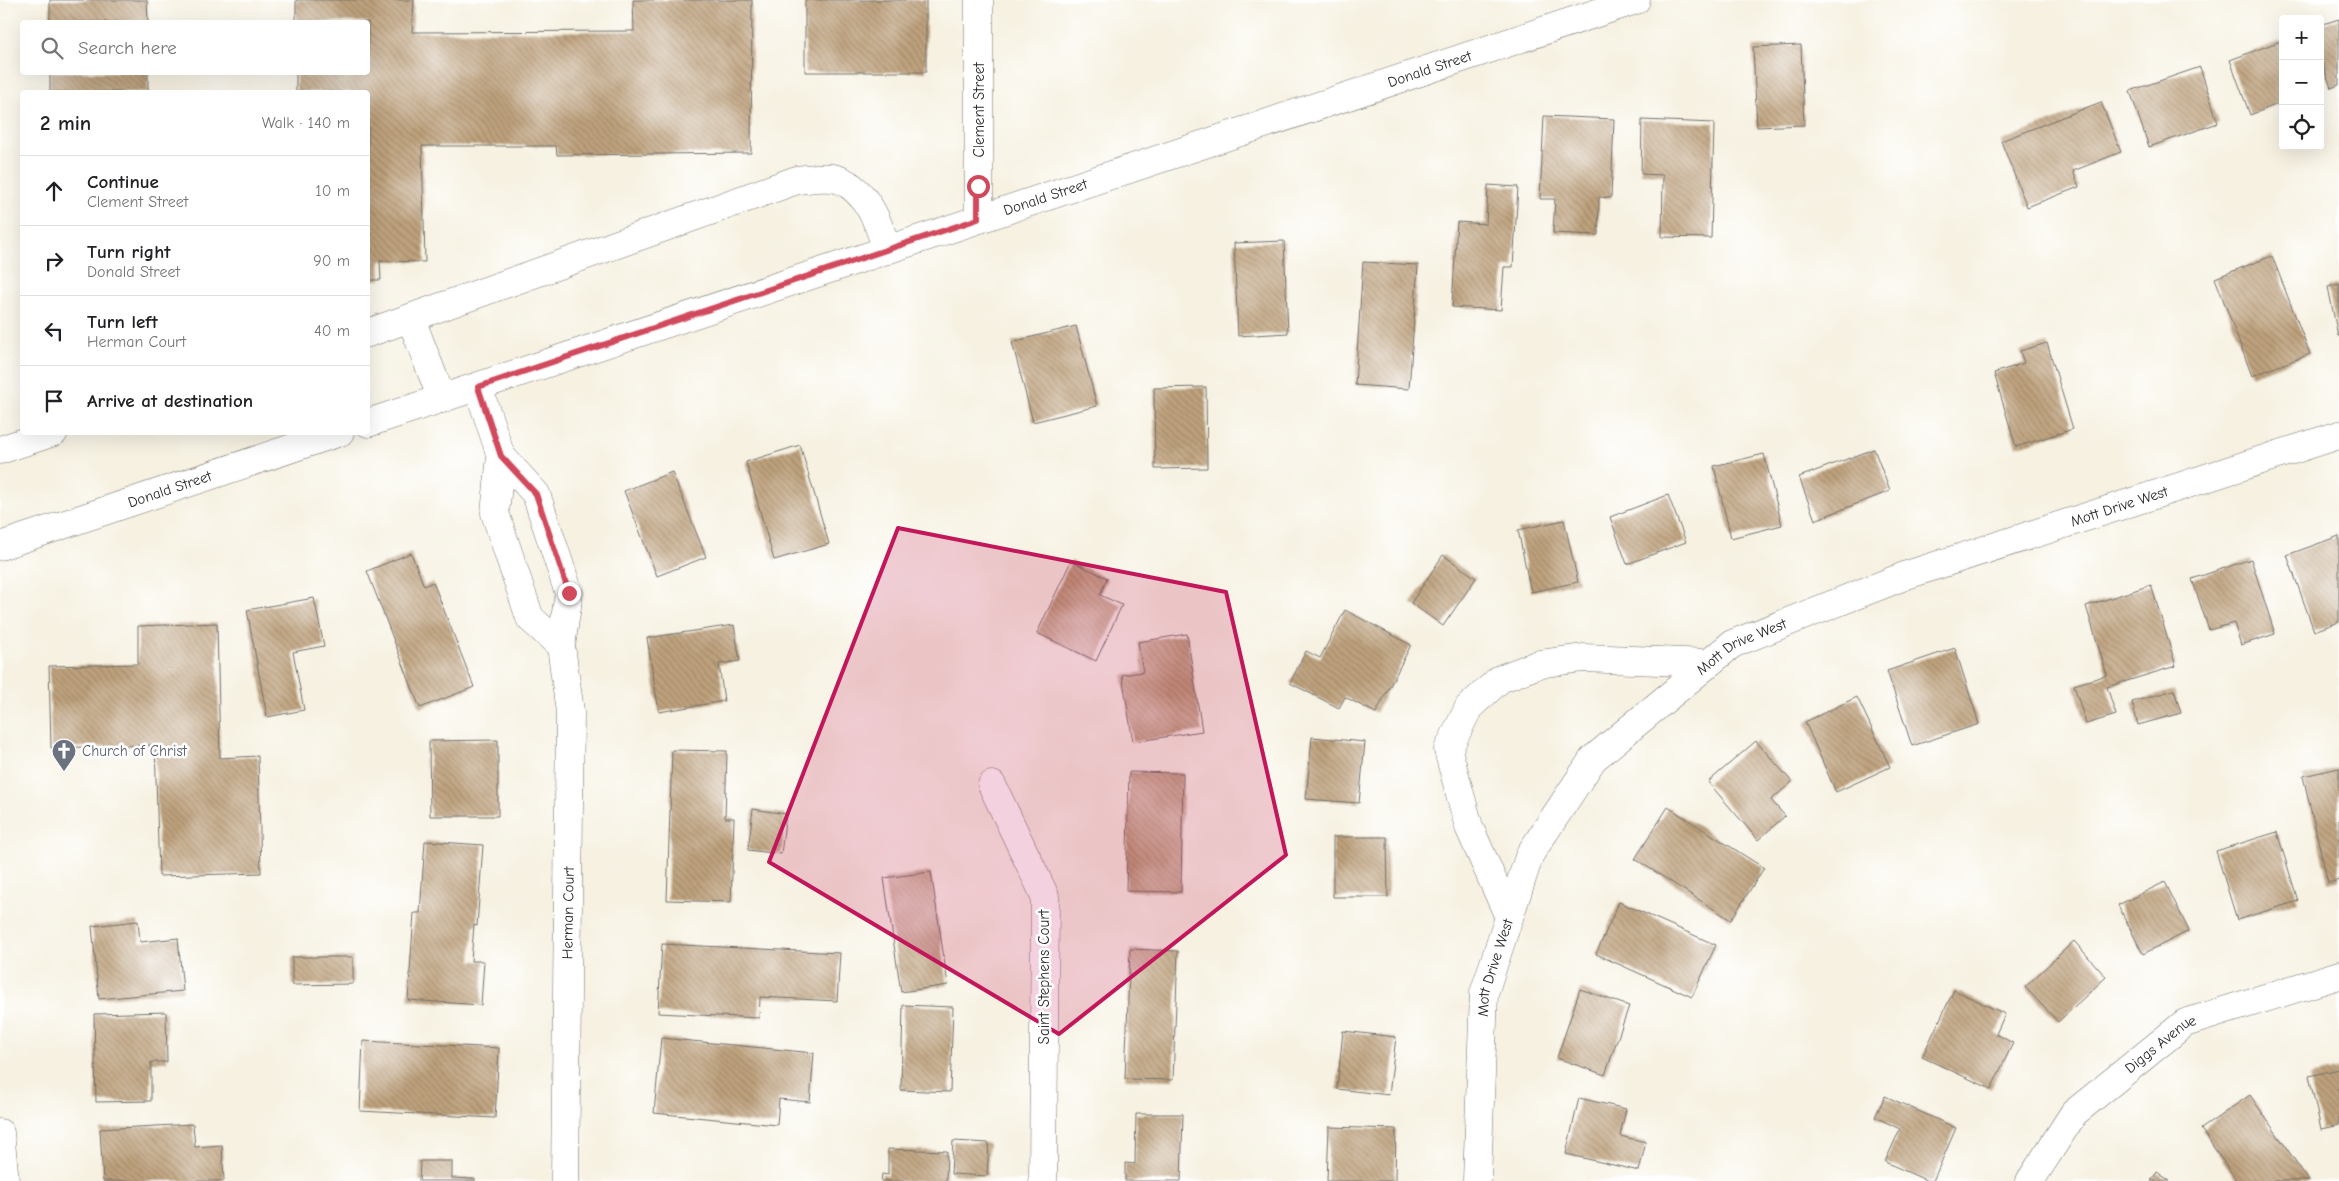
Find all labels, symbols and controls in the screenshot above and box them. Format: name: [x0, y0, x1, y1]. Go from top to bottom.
map controls: [2279, 15, 2324, 150]
button: +: [2279, 15, 2324, 60]
search box: [20, 20, 370, 75]
icon: search: [38, 34, 66, 62]
text: Search here: [78, 37, 177, 59]
street label: Donald Street: [1385, 46, 1474, 91]
button: −: [2279, 60, 2324, 105]
street label: Clement Street: [970, 62, 988, 158]
button: locate: [2279, 105, 2324, 150]
text: 2 min: [40, 111, 91, 135]
text: Walk · 140 m: [262, 114, 350, 132]
text: Continue: [87, 171, 159, 193]
street label: Donald Street: [1001, 174, 1090, 219]
route start: [967, 175, 990, 198]
icon: ahead: [40, 177, 68, 205]
text: 10 m: [315, 182, 350, 200]
text: Clement Street: [87, 193, 188, 211]
text: Turn right: [87, 241, 171, 263]
icon: right: [40, 247, 68, 275]
text: 90 m: [313, 252, 350, 270]
text: Donald Street: [87, 263, 180, 281]
text: Turn left: [87, 311, 158, 333]
icon: left: [40, 317, 68, 345]
text: 40 m: [314, 322, 350, 340]
text: Herman Court: [87, 333, 186, 351]
icon: arrive: [40, 387, 68, 415]
text: Arrive at destination: [87, 390, 253, 412]
street label: Donald Street: [125, 466, 215, 511]
street label: Mott Drive West: [2068, 482, 2171, 530]
route end: [558, 582, 581, 605]
street label: Mott Drive West: [1693, 614, 1790, 679]
church icon: Church of Christ: [51, 738, 77, 772]
place label: Church of Christ: [82, 742, 188, 760]
street label: Herman Court: [558, 866, 578, 960]
street label: Saint Stephens Court: [1035, 909, 1053, 1044]
street label: Mott Drive West: [1474, 916, 1517, 1017]
street label: Diggs Avenue: [2121, 1011, 2199, 1077]

